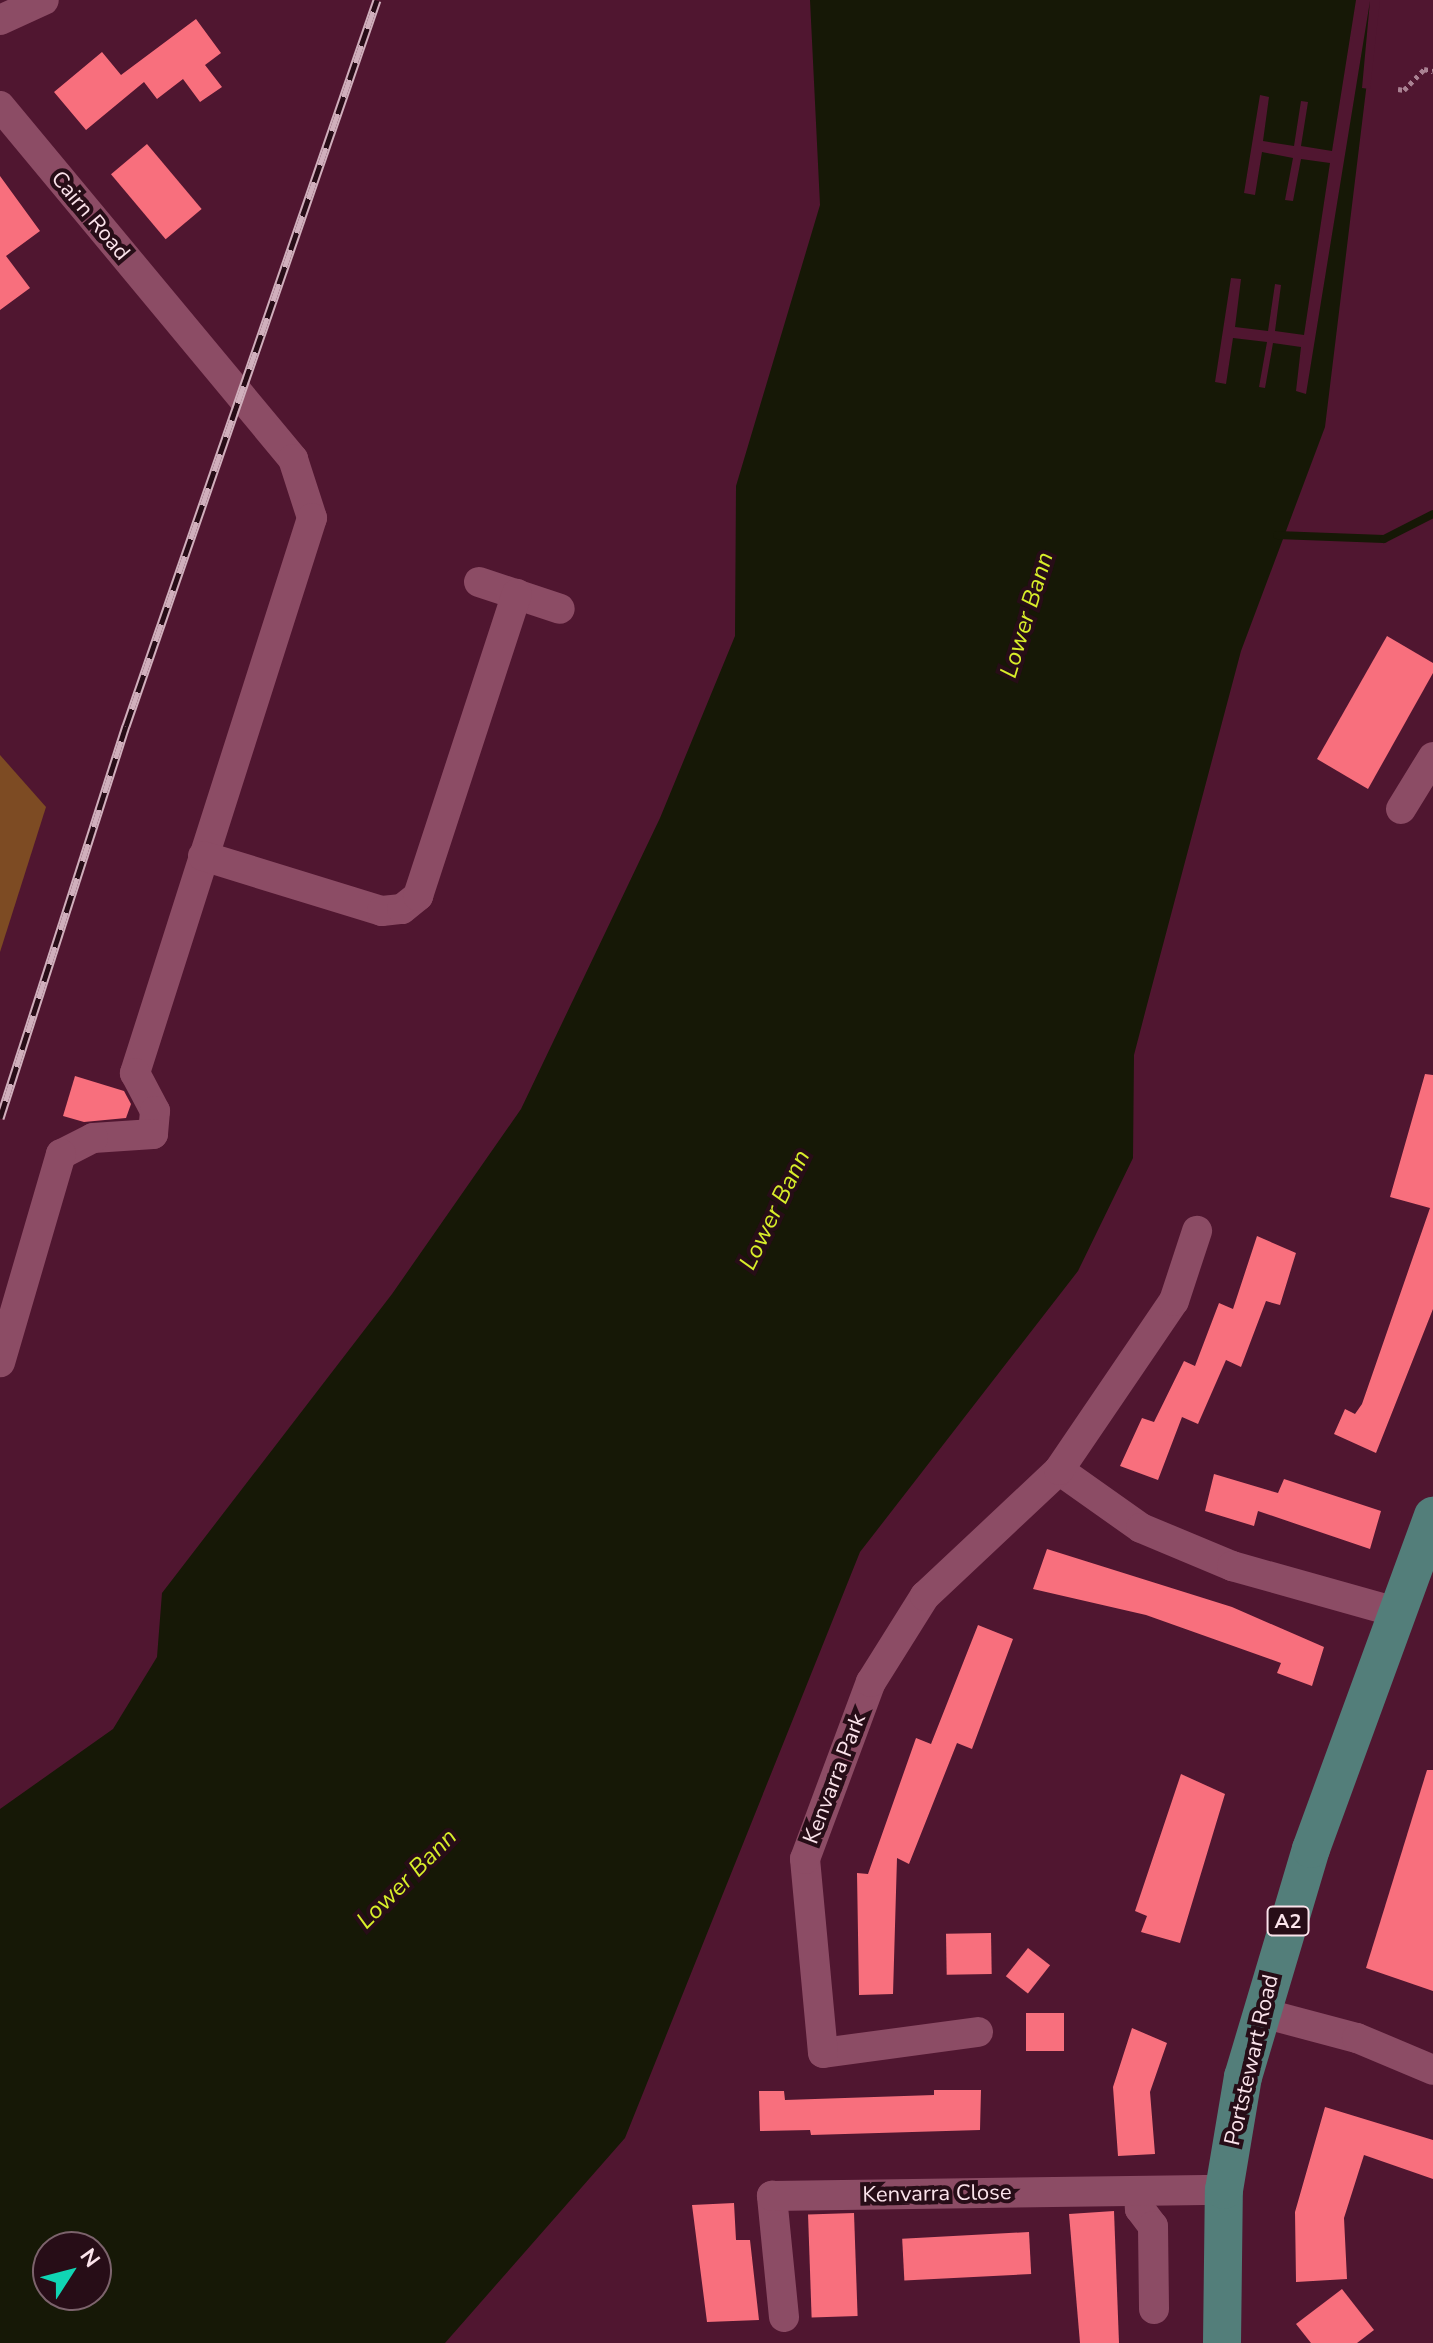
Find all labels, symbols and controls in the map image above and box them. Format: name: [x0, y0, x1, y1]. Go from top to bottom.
street label: Cairn Road: [45, 166, 135, 266]
water label: Lower Bann: [994, 549, 1060, 681]
water label: Lower Bann: [734, 1145, 816, 1275]
street label: Kenvarra Park: [798, 1710, 872, 1848]
water label: Lower Bann: [351, 1823, 463, 1935]
road number: A2: [1266, 1905, 1310, 1937]
street label: Portstewart Road: [1220, 1972, 1284, 2148]
street label: Kenvarra Close: [862, 2180, 1012, 2208]
north arrow: [32, 2231, 112, 2311]
text: N: [73, 2243, 107, 2274]

